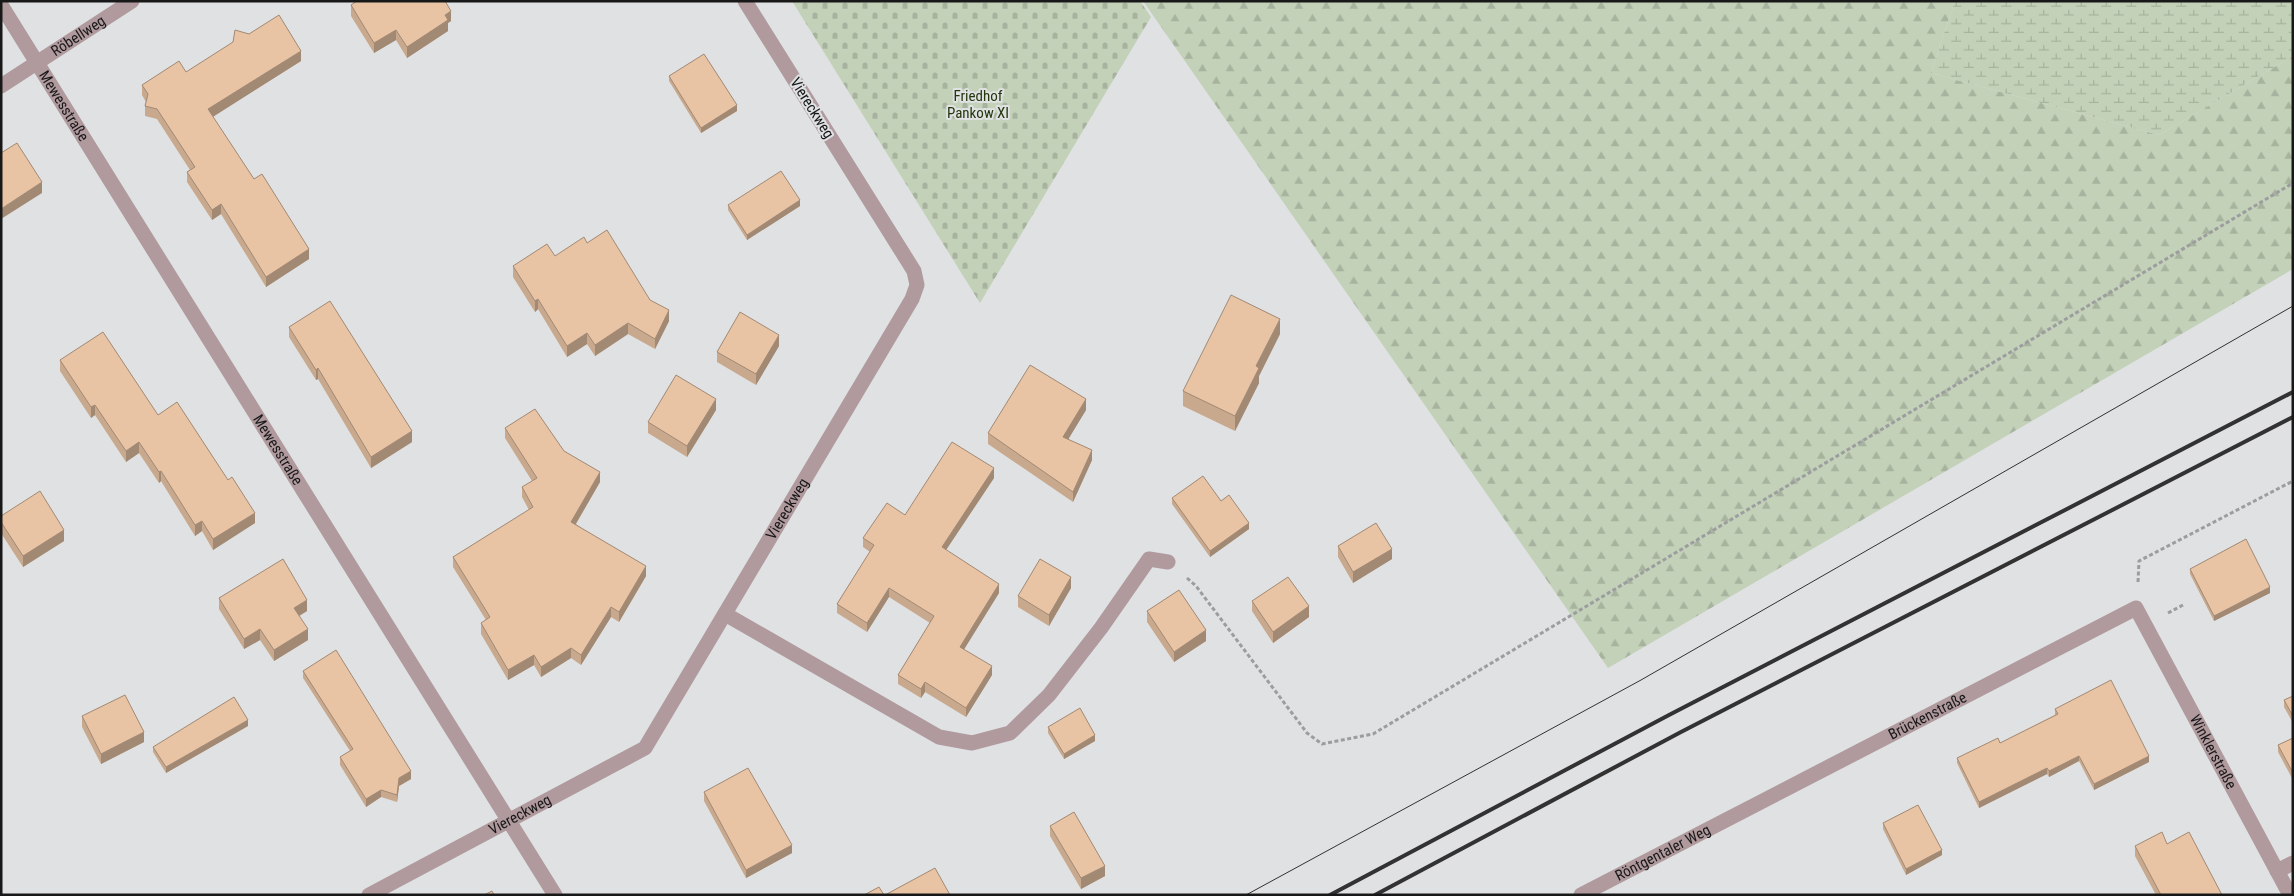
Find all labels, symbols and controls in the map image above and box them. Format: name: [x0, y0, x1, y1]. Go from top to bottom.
street label: Röbellweg: [48, 12, 109, 60]
street label: Mewesstraße: [35, 67, 93, 145]
street label: Viereckweg: [786, 74, 838, 142]
park label: Friedhof Pankow XI: [947, 87, 1009, 122]
street label: Mewesstraße: [249, 411, 307, 488]
street label: Viereckweg: [762, 475, 812, 543]
street label: Brückenstraße: [1885, 688, 1970, 744]
street label: Winklerstraße: [2186, 712, 2240, 792]
street label: Viereckweg: [486, 791, 554, 839]
street label: Röntgentaler Weg: [1612, 821, 1713, 885]

